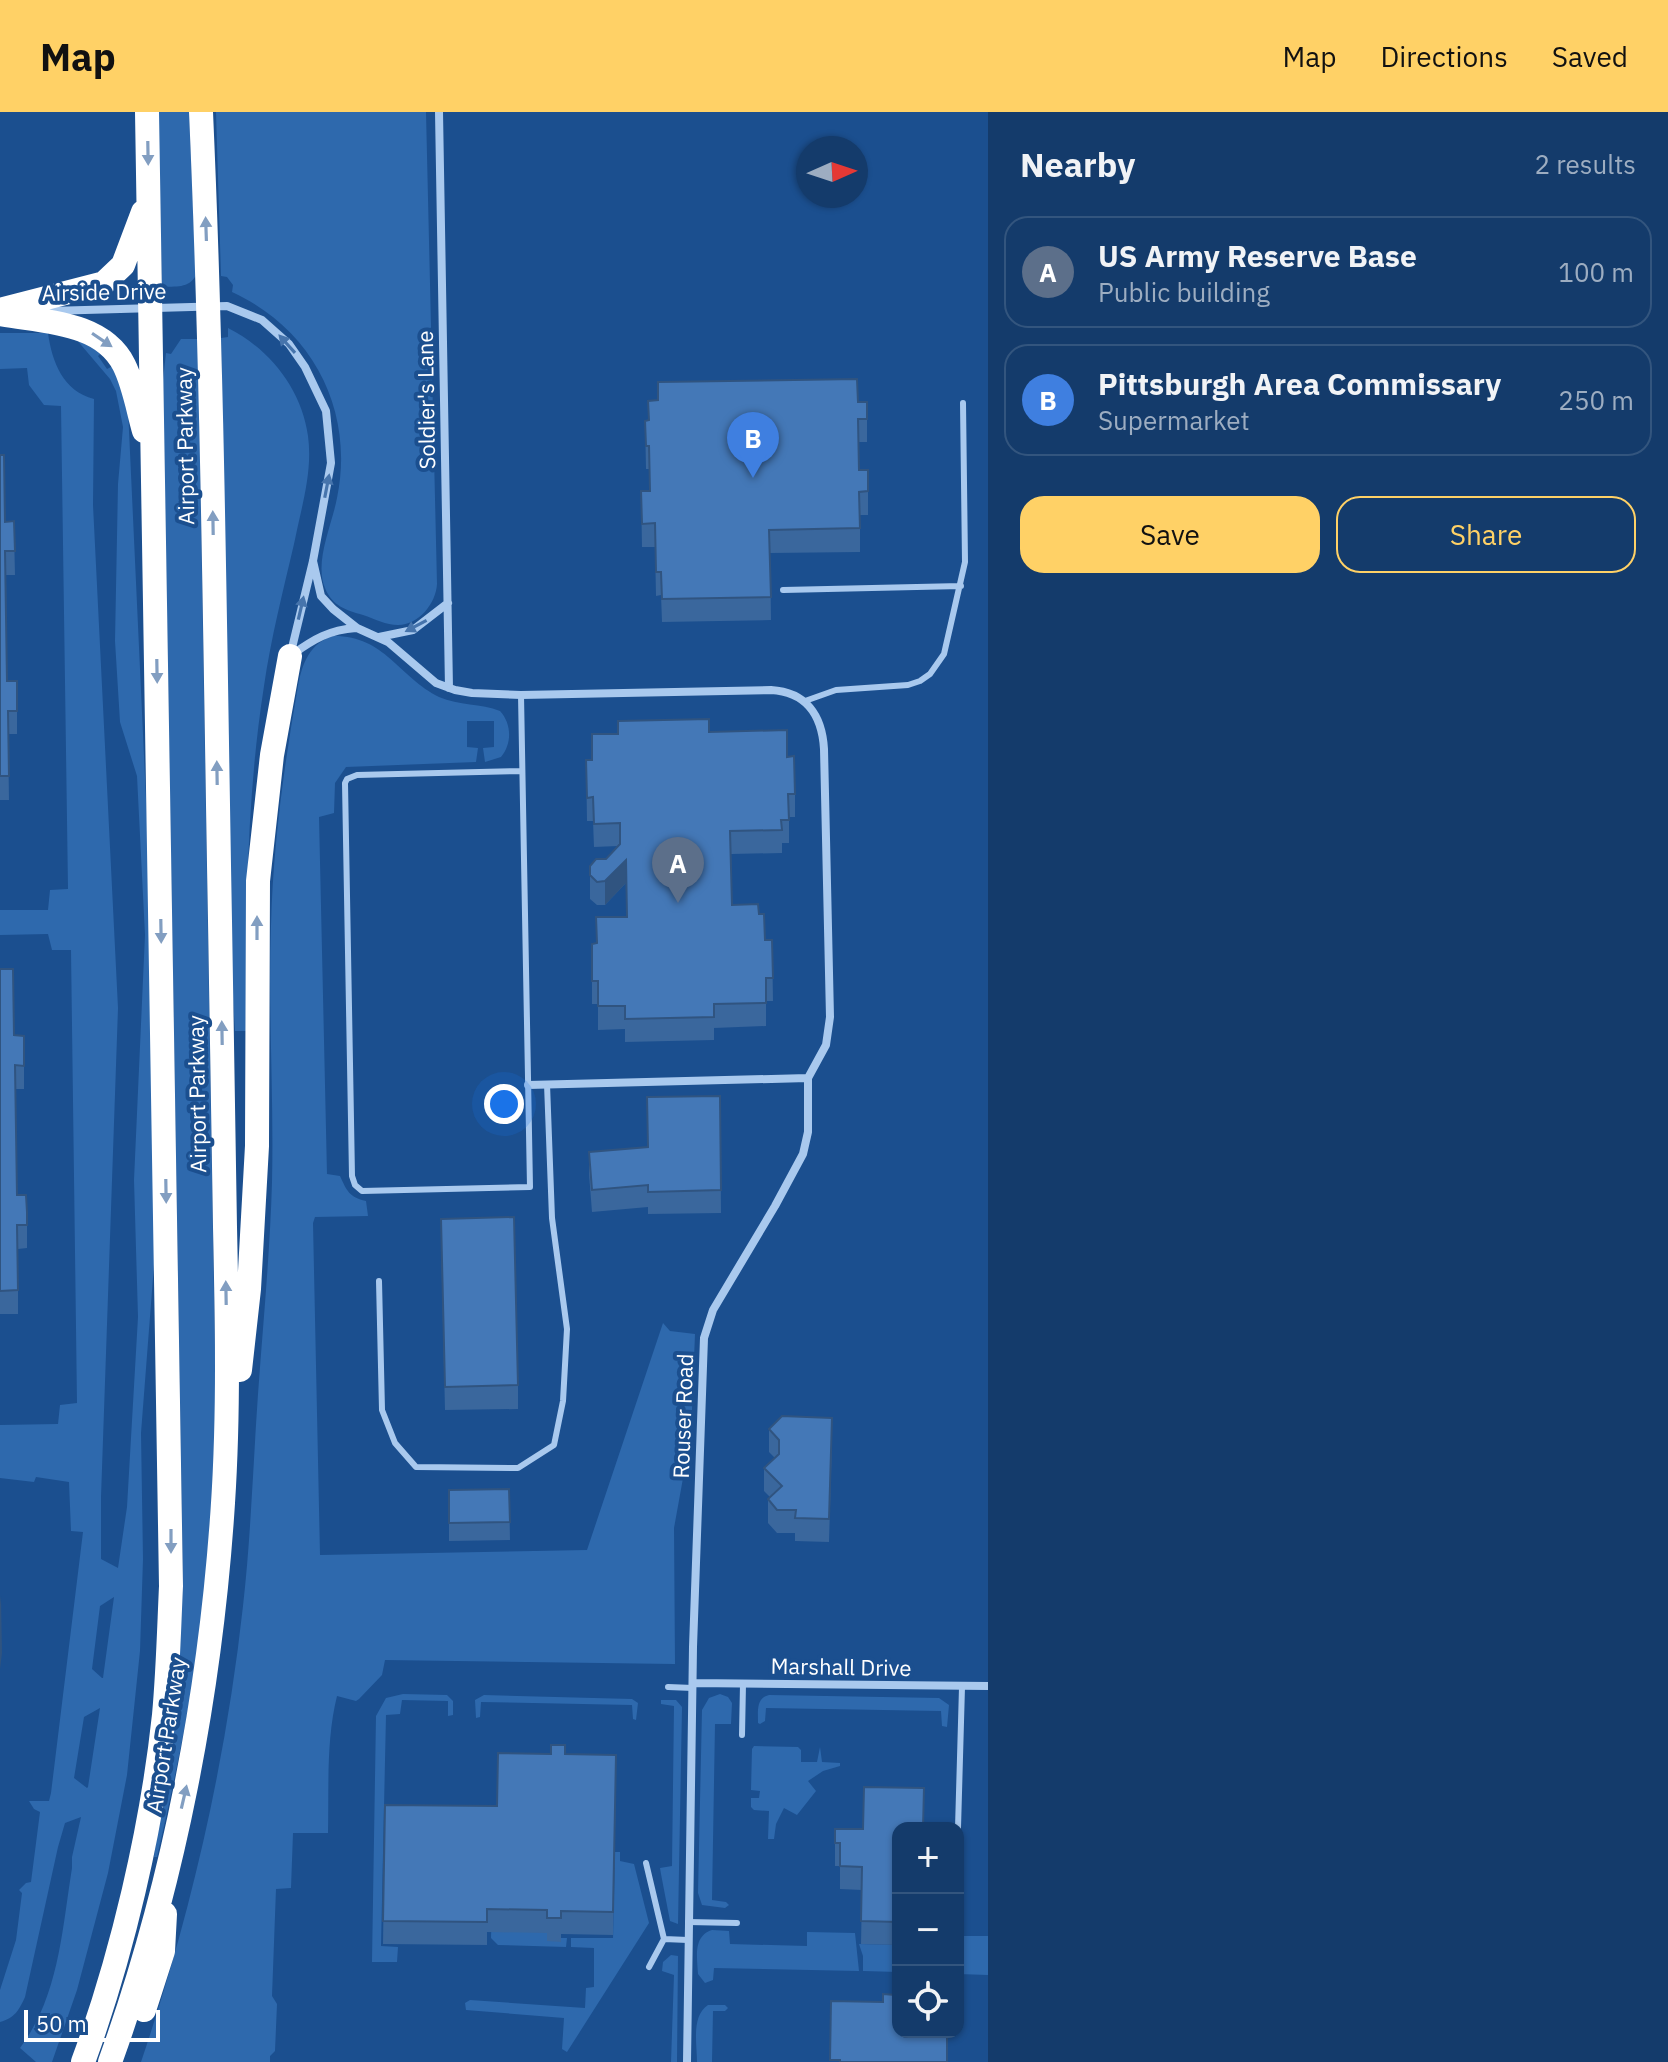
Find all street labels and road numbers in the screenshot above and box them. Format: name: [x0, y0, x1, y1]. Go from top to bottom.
street label: Airside Drive: [41, 276, 167, 307]
street label: Soldier's Lane: [410, 330, 441, 470]
street label: Airport Parkway: [169, 367, 200, 525]
street label: Airport Parkway: [181, 1015, 212, 1173]
street label: Rouser Road: [666, 1353, 699, 1479]
street label: Marshall Drive: [770, 1651, 912, 1682]
street label: Airport Parkway: [139, 1655, 192, 1815]

